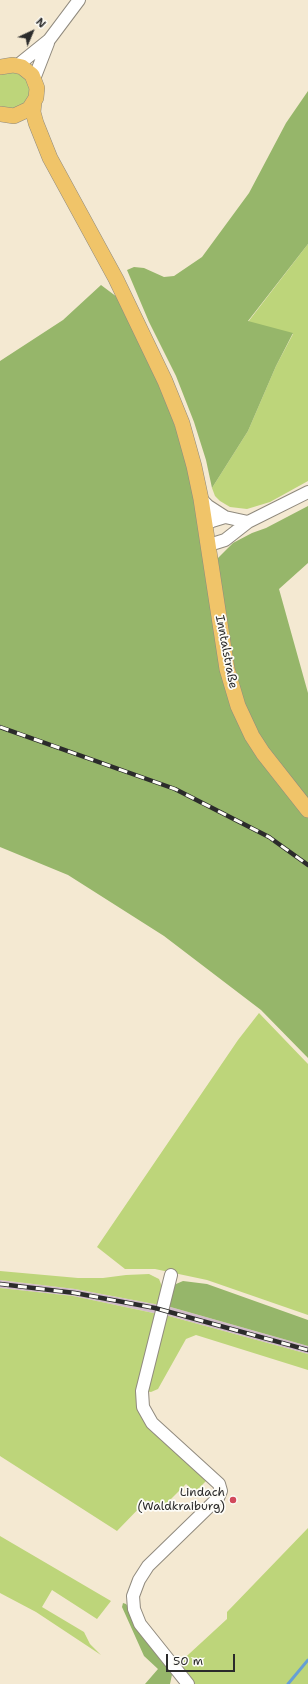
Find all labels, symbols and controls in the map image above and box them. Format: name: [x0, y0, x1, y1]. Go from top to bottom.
north arrow: [12, 12, 52, 52]
text: N: [32, 15, 49, 31]
street label: Inntalstraße: [212, 614, 240, 690]
place label: Lindach (Waldkraiburg): [137, 1486, 225, 1514]
marker: Lindach (Waldkraiburg): [228, 1495, 238, 1505]
scale bar: [168, 1646, 237, 1672]
text: 50 m: [173, 1653, 203, 1669]

